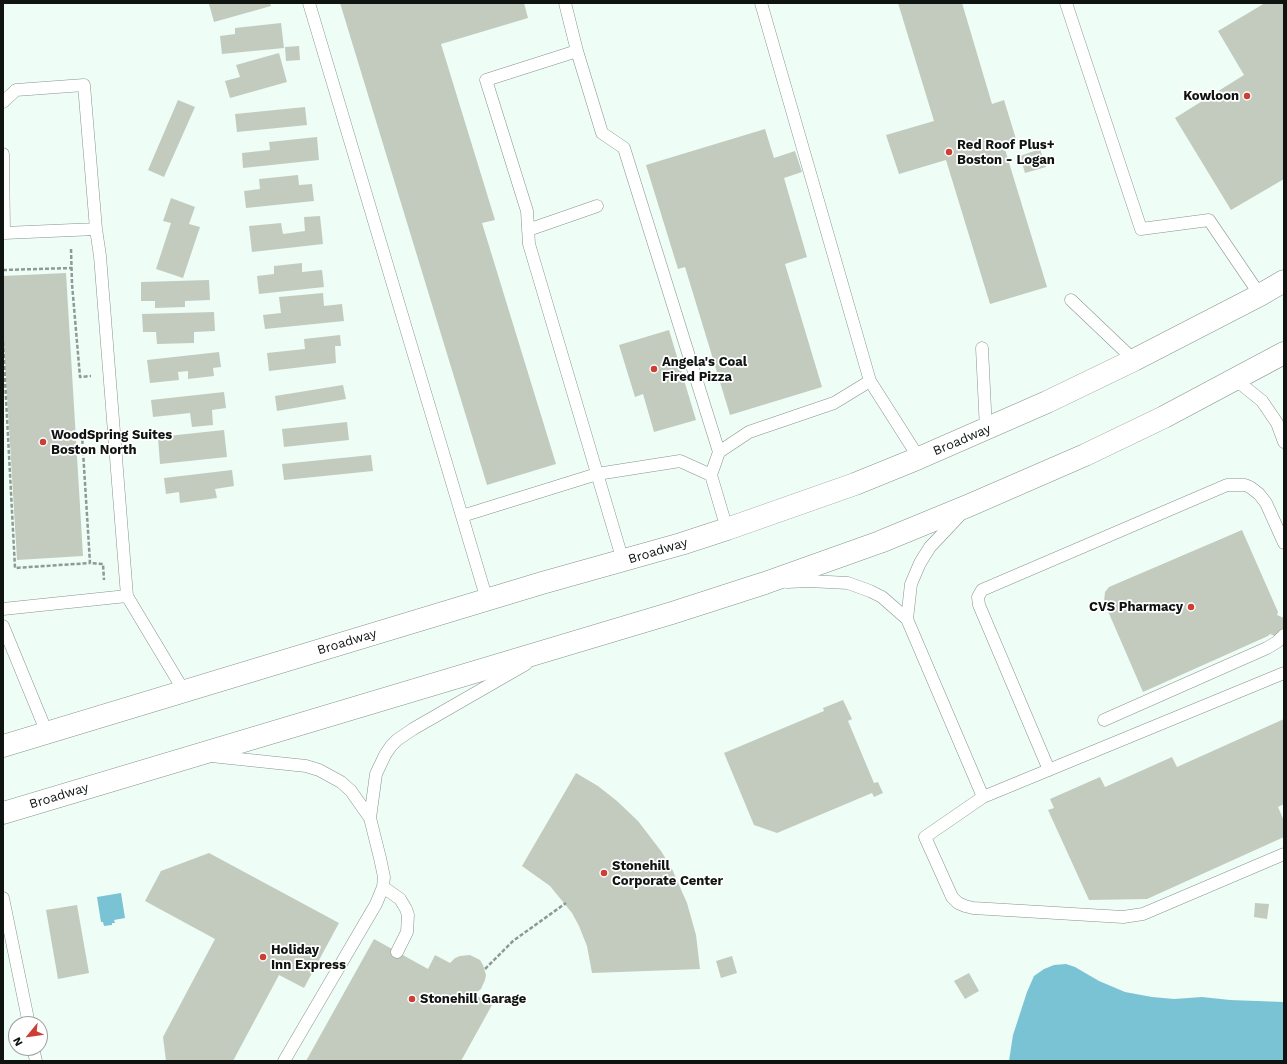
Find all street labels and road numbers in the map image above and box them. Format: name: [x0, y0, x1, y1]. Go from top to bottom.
street label: Broadway: [931, 421, 993, 459]
street label: Broadway: [626, 535, 690, 567]
street label: Broadway: [315, 626, 379, 658]
street label: Broadway: [27, 780, 91, 812]

